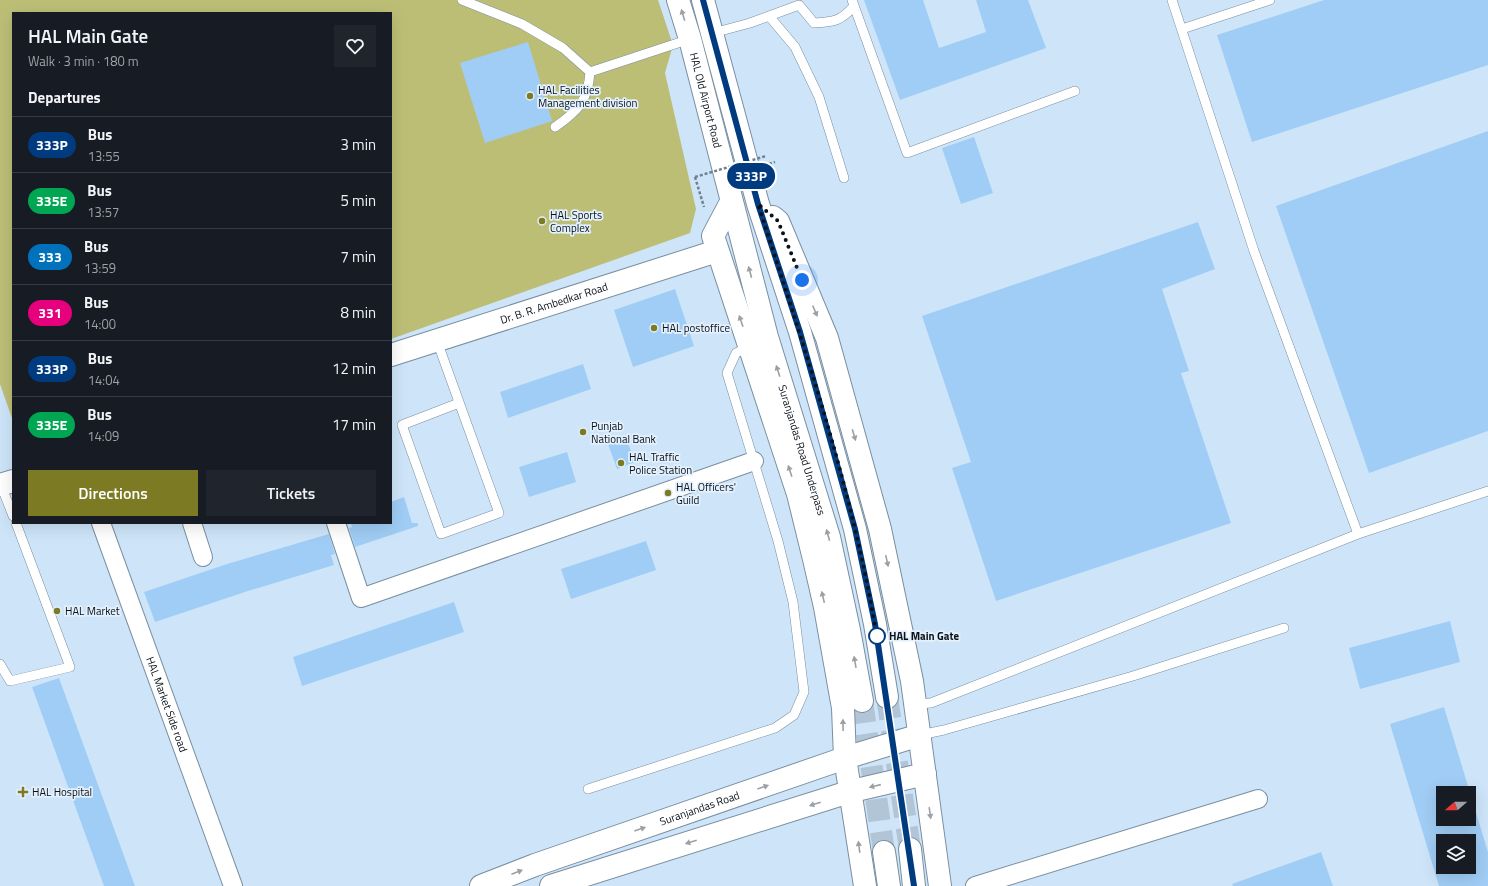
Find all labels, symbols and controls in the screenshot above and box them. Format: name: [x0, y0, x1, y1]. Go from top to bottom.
one-way arrow: [680, 9, 686, 21]
text: HAL Main Gate: [28, 21, 148, 50]
button: heart: [334, 25, 376, 67]
text: Walk · 3 min · 180 m: [28, 51, 139, 71]
street label: HAL Old Airport Road: [686, 51, 726, 150]
place label: HAL Facilities Management division: [538, 82, 638, 111]
text: Departures: [28, 86, 101, 109]
marker: HAL Facilities Management division: [525, 91, 535, 101]
text: Bus: [88, 123, 112, 146]
text: 3 min: [340, 133, 376, 156]
text: 333P: [36, 134, 68, 155]
text: 13:55: [88, 146, 120, 166]
line badge: 333P: [723, 163, 779, 189]
text: 333P: [735, 165, 767, 186]
text: Bus: [87, 179, 112, 202]
text: 5 min: [340, 189, 376, 212]
text: 335E: [36, 190, 67, 211]
text: 13:57: [87, 202, 119, 222]
place label: HAL Sports Complex: [550, 207, 602, 236]
marker: HAL Sports Complex: [537, 216, 547, 226]
text: Bus: [84, 235, 109, 258]
text: 7 min: [340, 245, 376, 268]
text: 333: [38, 246, 62, 267]
text: 13:59: [84, 258, 116, 278]
one-way arrow: [747, 266, 753, 278]
your location: [792, 270, 812, 290]
street label: Dr. B. R. Ambedkar Road: [498, 278, 610, 328]
text: Bus: [84, 291, 109, 314]
text: 8 min: [340, 301, 376, 324]
text: 331: [38, 302, 62, 323]
one-way arrow: [813, 305, 819, 317]
text: 14:00: [84, 314, 116, 334]
one-way arrow: [738, 315, 744, 327]
place label: HAL postoffice: [662, 320, 730, 336]
marker: HAL postoffice: [649, 323, 659, 333]
text: Bus: [88, 347, 112, 370]
text: 12 min: [332, 357, 376, 380]
text: 333P: [36, 358, 68, 379]
one-way arrow: [775, 364, 781, 376]
text: 14:04: [88, 370, 120, 390]
street label: Suranjandas Road Underpass: [774, 383, 830, 517]
text: Bus: [87, 403, 112, 426]
text: 17 min: [332, 413, 376, 436]
text: 335E: [36, 414, 67, 435]
place label: Punjab National Bank: [591, 418, 657, 447]
text: 14:09: [87, 426, 119, 446]
marker: Punjab National Bank: [578, 427, 588, 437]
one-way arrow: [851, 429, 857, 441]
place label: HAL Traffic Police Station: [629, 449, 692, 478]
marker: HAL Traffic Police Station: [616, 458, 626, 468]
one-way arrow: [787, 465, 793, 477]
button: Directions: [28, 470, 198, 516]
button: Tickets: [206, 470, 376, 516]
place label: HAL Officers' Guild: [676, 479, 736, 508]
marker: HAL Officers' Guild: [663, 488, 673, 498]
one-way arrow: [825, 529, 831, 541]
one-way arrow: [884, 554, 890, 567]
one-way arrow: [819, 591, 825, 603]
place label: HAL Market: [65, 603, 120, 619]
marker: HAL Market: [52, 606, 62, 616]
marker: HAL Main Gate: [868, 627, 886, 645]
place label: HAL Main Gate: [889, 628, 959, 644]
street label: HAL Market Side road: [142, 655, 192, 754]
one-way arrow: [852, 656, 858, 668]
one-way arrow: [840, 719, 847, 731]
one-way arrow: [868, 783, 880, 789]
place label: HAL Hospital: [32, 784, 92, 800]
one-way arrow: [758, 784, 770, 790]
marker: HAL Hospital: [17, 786, 29, 798]
north arrow: [1436, 786, 1476, 826]
map controls: [1436, 786, 1476, 874]
street label: Suranjandas Road: [657, 787, 742, 829]
one-way arrow: [808, 801, 820, 807]
one-way arrow: [927, 807, 933, 819]
one-way arrow: [635, 826, 647, 832]
button: layers: [1436, 834, 1476, 874]
one-way arrow: [684, 839, 696, 845]
one-way arrow: [856, 841, 862, 853]
one-way arrow: [512, 868, 524, 874]

